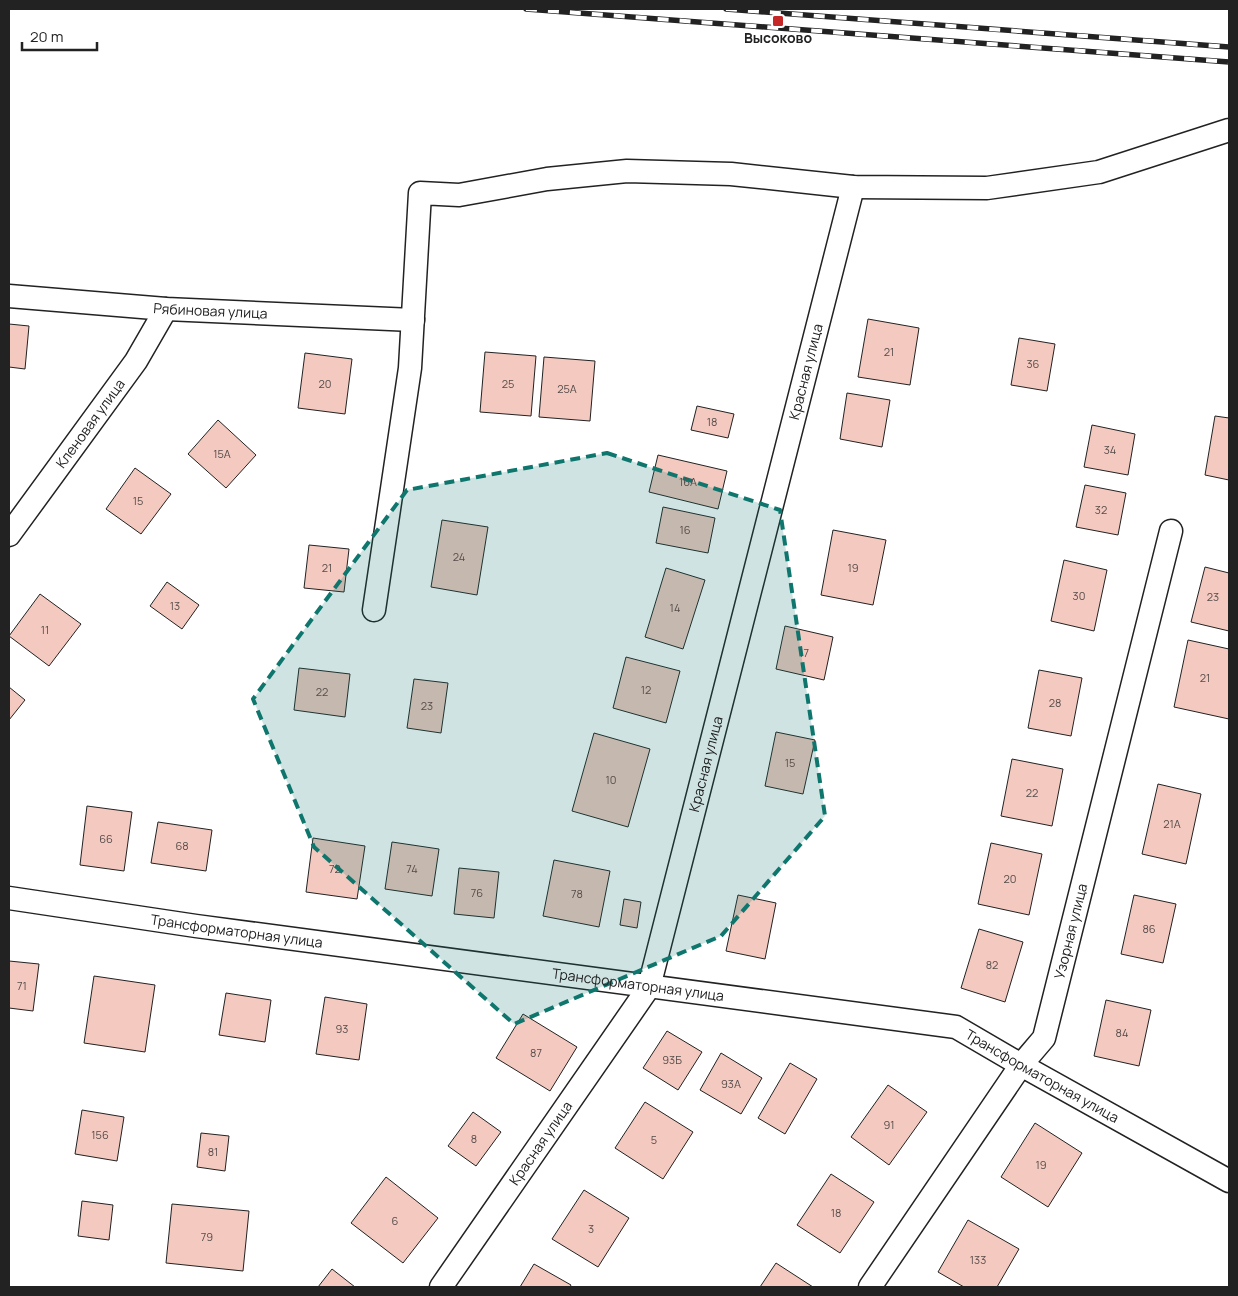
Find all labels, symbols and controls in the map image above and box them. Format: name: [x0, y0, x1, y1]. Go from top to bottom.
marker: Высоково: [771, 14, 785, 28]
scale bar: [22, 20, 98, 52]
text: 20 m: [30, 26, 63, 47]
place label: Высоково: [744, 28, 812, 47]
street label: Рябиновая улица: [153, 298, 268, 323]
street label: Красная улица: [784, 322, 827, 422]
house number: 21: [884, 344, 894, 359]
house number: 36: [1027, 356, 1040, 371]
street label: Кленовая улица: [51, 375, 129, 472]
house number: 20: [319, 376, 331, 391]
house number: 25: [502, 376, 514, 391]
house number: 25А: [557, 381, 577, 396]
house number: 18: [707, 414, 717, 429]
house number: 34: [1104, 442, 1116, 457]
house number: 15А: [213, 446, 231, 461]
house number: 16А: [679, 474, 697, 489]
house number: 15: [133, 493, 143, 508]
house number: 32: [1095, 502, 1107, 517]
house number: 16: [679, 522, 691, 537]
house number: 24: [453, 549, 465, 564]
house number: 21: [322, 560, 332, 575]
house number: 19: [847, 560, 859, 575]
house number: 30: [1073, 588, 1085, 603]
house number: 23: [1207, 589, 1219, 604]
house number: 13: [170, 598, 180, 613]
house number: 14: [670, 600, 680, 615]
house number: 11: [41, 622, 49, 637]
house number: 17: [799, 645, 809, 660]
house number: 21: [1200, 670, 1210, 685]
house number: 12: [641, 682, 651, 697]
house number: 22: [316, 684, 328, 699]
house number: 28: [1049, 695, 1061, 710]
house number: 23: [421, 698, 433, 713]
street label: Красная улица: [684, 714, 727, 814]
house number: 15: [785, 755, 795, 770]
house number: 10: [605, 772, 617, 787]
house number: 22: [1026, 785, 1038, 800]
house number: 21А: [1163, 816, 1181, 831]
house number: 66: [99, 831, 113, 846]
house number: 68: [175, 838, 189, 853]
house number: 72: [329, 861, 341, 876]
house number: 74: [406, 861, 418, 876]
house number: 20: [1004, 871, 1016, 886]
street label: Узорная улица: [1049, 881, 1091, 981]
house number: 76: [471, 885, 483, 900]
house number: 78: [571, 886, 583, 901]
street label: Трансформаторная улица: [149, 909, 324, 952]
house number: 86: [1142, 921, 1156, 936]
house number: 82: [986, 957, 998, 972]
street label: Трансформаторная улица: [551, 963, 725, 1005]
house number: 71: [17, 978, 27, 993]
house number: 93: [336, 1021, 348, 1036]
street label: Трансформаторная улица: [962, 1025, 1123, 1127]
house number: 84: [1116, 1025, 1128, 1040]
house number: 87: [530, 1045, 542, 1060]
house number: 93Б: [662, 1052, 682, 1067]
house number: 93А: [721, 1076, 741, 1091]
street label: Красная улица: [504, 1097, 576, 1189]
house number: 91: [883, 1117, 895, 1132]
house number: 156: [91, 1127, 109, 1142]
house number: 8: [471, 1131, 477, 1146]
house number: 5: [651, 1132, 657, 1147]
house number: 81: [208, 1144, 218, 1159]
house number: 19: [1035, 1157, 1047, 1172]
house number: 18: [831, 1205, 841, 1220]
house number: 6: [392, 1213, 399, 1228]
house number: 3: [588, 1221, 594, 1236]
house number: 79: [201, 1229, 213, 1244]
house number: 133: [970, 1252, 986, 1267]

